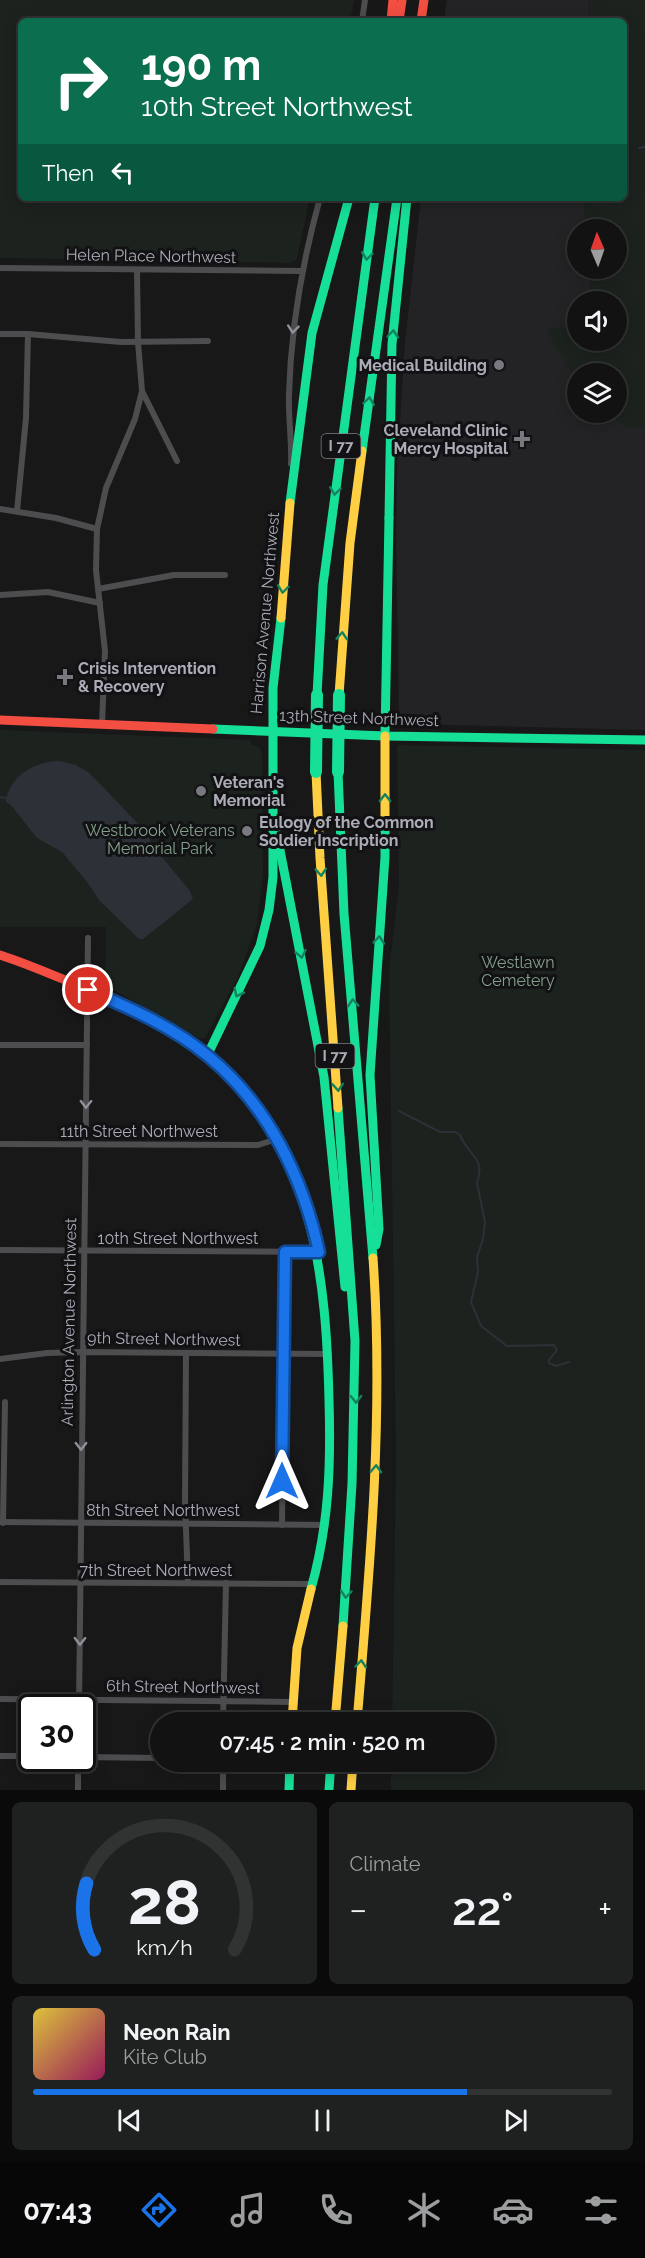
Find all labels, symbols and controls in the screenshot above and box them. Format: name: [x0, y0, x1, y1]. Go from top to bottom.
text: 190 m: [141, 41, 261, 90]
icon: right: [42, 42, 120, 120]
text: 10th Street Northwest: [141, 91, 413, 122]
icon: left: [106, 156, 139, 189]
text: Then: [42, 160, 94, 186]
north arrow: [567, 219, 627, 279]
map controls: [567, 219, 627, 423]
street label: Helen Place Northwest: [66, 245, 237, 267]
one-way arrow: [361, 251, 373, 261]
button: sound: [567, 291, 627, 351]
one-way arrow: [288, 325, 300, 334]
one-way arrow: [386, 329, 399, 338]
place label: Medical Building: [359, 356, 487, 375]
marker: Medical Building: [492, 358, 506, 372]
button: layers: [567, 363, 627, 423]
one-way arrow: [362, 396, 374, 406]
place label: Cleveland Clinic Mercy Hospital: [384, 421, 509, 458]
marker: Cleveland Clinic Mercy Hospital: [513, 430, 531, 448]
road number: I 77: [322, 434, 360, 458]
one-way arrow: [329, 486, 342, 495]
street label: Harrison Avenue Northwest: [247, 511, 283, 715]
one-way arrow: [278, 584, 290, 594]
one-way arrow: [335, 632, 348, 641]
place label: Crisis Intervention & Recovery: [78, 659, 216, 696]
marker: Crisis Intervention & Recovery: [56, 668, 74, 686]
street label: 13th Street Northwest: [279, 706, 440, 730]
place label: Veteran's Memorial: [213, 773, 286, 810]
marker: Veteran's Memorial: [194, 784, 208, 798]
one-way arrow: [379, 794, 391, 803]
place label: Eulogy of the Common Soldier Inscription: [259, 813, 434, 850]
park label: Westbrook Veterans Memorial Park: [85, 821, 235, 858]
marker: Eulogy of the Common Soldier Inscription: [240, 824, 254, 838]
one-way arrow: [314, 867, 327, 876]
one-way arrow: [372, 935, 385, 944]
one-way arrow: [294, 949, 307, 959]
park label: Westlawn Cemetery: [481, 953, 555, 990]
pin: [62, 964, 113, 1015]
icon: arrive: [71, 973, 104, 1006]
one-way arrow: [234, 986, 246, 997]
one-way arrow: [346, 998, 359, 1007]
road number: I 77: [316, 1044, 354, 1068]
one-way arrow: [331, 1083, 344, 1092]
one-way arrow: [80, 1099, 92, 1108]
street label: 11th Street Northwest: [60, 1122, 219, 1141]
street label: Arlington Avenue Northwest: [58, 1217, 80, 1426]
street label: 10th Street Northwest: [98, 1229, 259, 1248]
street label: 9th Street Northwest: [87, 1328, 242, 1350]
one-way arrow: [349, 1395, 362, 1404]
one-way arrow: [75, 1441, 87, 1450]
position arrow: [250, 1449, 314, 1513]
one-way arrow: [369, 1465, 382, 1474]
street label: 8th Street Northwest: [86, 1501, 241, 1520]
street label: 7th Street Northwest: [80, 1561, 233, 1580]
one-way arrow: [340, 1589, 353, 1598]
one-way arrow: [73, 1636, 86, 1645]
one-way arrow: [355, 1659, 368, 1668]
street label: 6th Street Northwest: [106, 1676, 261, 1698]
speed limit sign: 30: [18, 1694, 96, 1772]
text: 07:45 · 2 min · 520 m: [219, 1729, 426, 1755]
text: Climate: [350, 1852, 421, 1876]
text: 28: [128, 1865, 201, 1939]
text: 22°: [452, 1883, 514, 1936]
text: −: [350, 1890, 367, 1929]
text: +: [598, 1890, 612, 1929]
text: km/h: [136, 1935, 193, 1960]
text: Neon Rain: [123, 2019, 231, 2045]
text: Kite Club: [123, 2045, 207, 2069]
icon: previous: [113, 2104, 146, 2137]
icon: pause: [306, 2104, 339, 2137]
icon: next: [499, 2104, 532, 2137]
icon: directions: [138, 2189, 180, 2231]
icon: music: [227, 2189, 269, 2231]
icon: phone: [315, 2189, 357, 2231]
icon: climate: [403, 2189, 445, 2231]
icon: car: [492, 2189, 534, 2231]
icon: filters: [580, 2189, 622, 2231]
text: 07:43: [23, 2195, 92, 2226]

